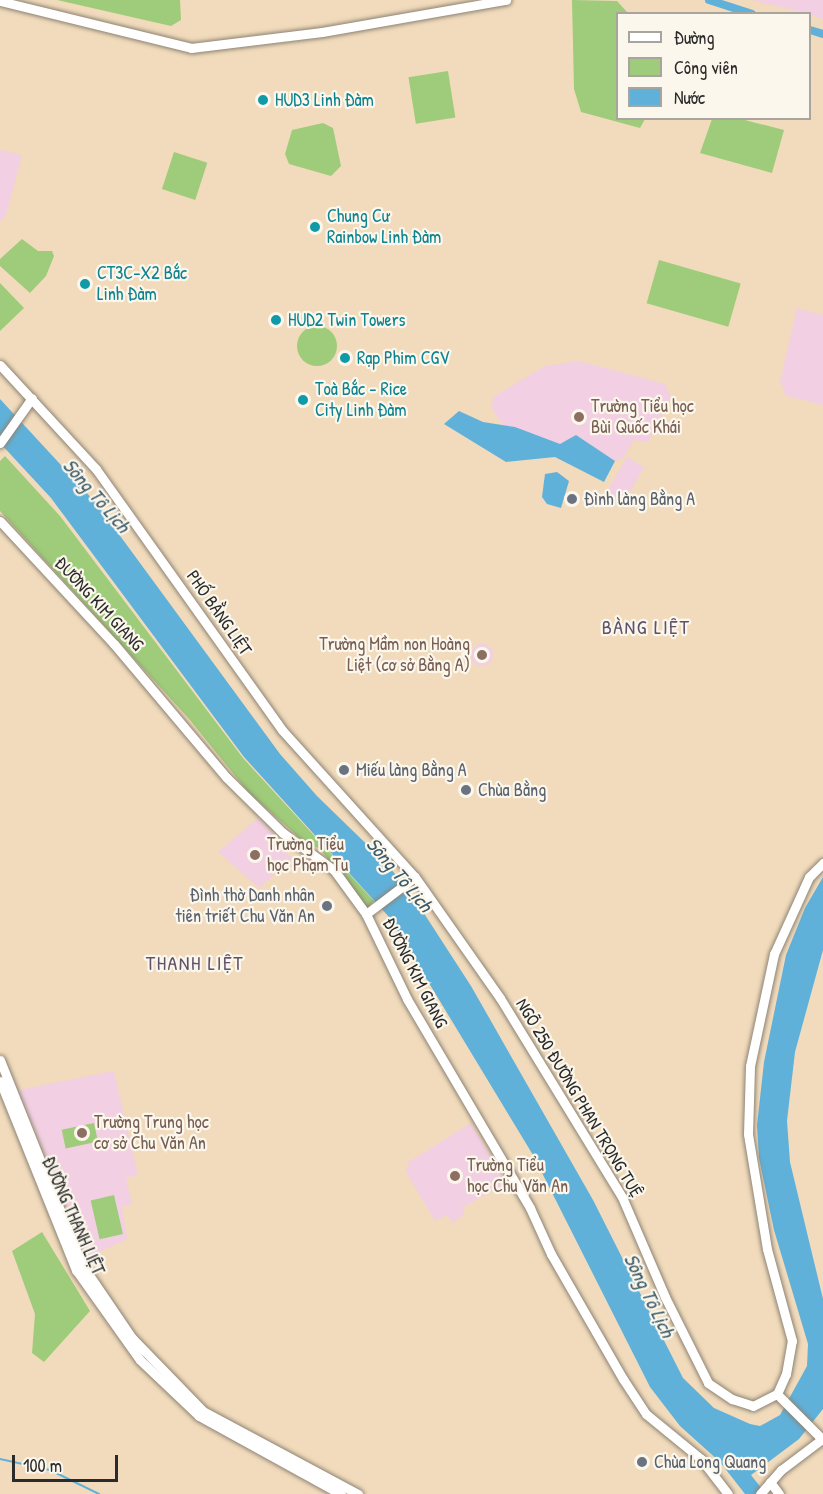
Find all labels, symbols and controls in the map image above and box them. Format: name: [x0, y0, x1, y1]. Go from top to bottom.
legend: [616, 12, 811, 120]
text: Đường: [674, 25, 715, 50]
text: Công viên: [674, 55, 738, 80]
text: Nước: [674, 85, 705, 110]
place label: HUD3 Linh Đàm: [275, 89, 374, 111]
marker: HUD3 Linh Đàm: [256, 93, 270, 107]
place label: Chung Cư Rainbow Linh Đàm: [327, 206, 441, 248]
marker: Chung Cư Rainbow Linh Đàm: [308, 220, 322, 234]
place label: CT3C-X2 Bắc Linh Đàm: [97, 263, 187, 306]
marker: CT3C-X2 Bắc Linh Đàm: [78, 277, 92, 291]
place label: HUD2 Twin Towers: [288, 309, 406, 331]
marker: HUD2 Twin Towers: [269, 313, 283, 327]
place label: Rạp Phim CGV: [357, 347, 449, 369]
marker: Rạp Phim CGV: [338, 351, 352, 365]
place label: Toà Bắc - Rice City Linh Đàm: [315, 379, 407, 422]
marker: Toà Bắc - Rice City Linh Đàm: [296, 393, 310, 407]
place label: Trường Tiểu học Bùi Quốc Khái: [591, 396, 694, 438]
marker: Trường Tiểu học Bùi Quốc Khái: [572, 410, 586, 424]
water label: Sông Tô Lịch: [58, 453, 136, 537]
place label: Đình làng Bằng A: [584, 488, 695, 510]
marker: Đình làng Bằng A: [565, 492, 579, 506]
street label: ĐƯỜNG KIM GIANG: [50, 553, 148, 655]
street label: PHỐ BẰNG LIỆT: [182, 566, 256, 660]
district label: BÀNG LIỆT: [602, 614, 690, 638]
place label: Trường Mầm non Hoàng Liệt (cơ sở Bằng A): [319, 634, 470, 676]
marker: Trường Mầm non Hoàng Liệt (cơ sở Bằng A): [475, 648, 489, 662]
place label: Miếu làng Bằng A: [356, 759, 467, 781]
marker: Miếu làng Bằng A: [337, 763, 351, 777]
place label: Chùa Bằng: [478, 779, 546, 801]
marker: Chùa Bằng: [459, 783, 473, 797]
water label: Sông Tô Lịch: [362, 832, 438, 916]
place label: Trường Tiểu học Phạm Tu: [267, 834, 348, 876]
marker: Trường Tiểu học Phạm Tu: [248, 848, 262, 862]
place label: Đình thờ Danh nhân tiên triết Chu Văn An: [176, 885, 315, 928]
marker: Đình thờ Danh nhân tiên triết Chu Văn An: [320, 899, 334, 913]
street label: ĐƯỜNG KIM GIANG: [378, 914, 452, 1032]
district label: THANH LIỆT: [146, 950, 244, 974]
street label: NGÕ 250 ĐƯỜNG PHAN TRỌNG TUỆ: [511, 995, 647, 1201]
place label: Trường Trung học cơ sở Chu Văn An: [94, 1112, 209, 1154]
marker: Trường Trung học cơ sở Chu Văn An: [75, 1126, 89, 1140]
street label: ĐƯỜNG THANH LIỆT: [37, 1153, 109, 1279]
place label: Trường Tiểu học Chu Văn An: [467, 1155, 568, 1198]
marker: Trường Tiểu học Chu Văn An: [448, 1169, 462, 1183]
water label: Sông Tô Lịch: [620, 1249, 680, 1341]
scale bar: [15, 1443, 122, 1481]
place label: Chùa Long Quang: [654, 1451, 766, 1473]
text: 100 m: [23, 1453, 62, 1478]
marker: Chùa Long Quang: [635, 1455, 649, 1469]

